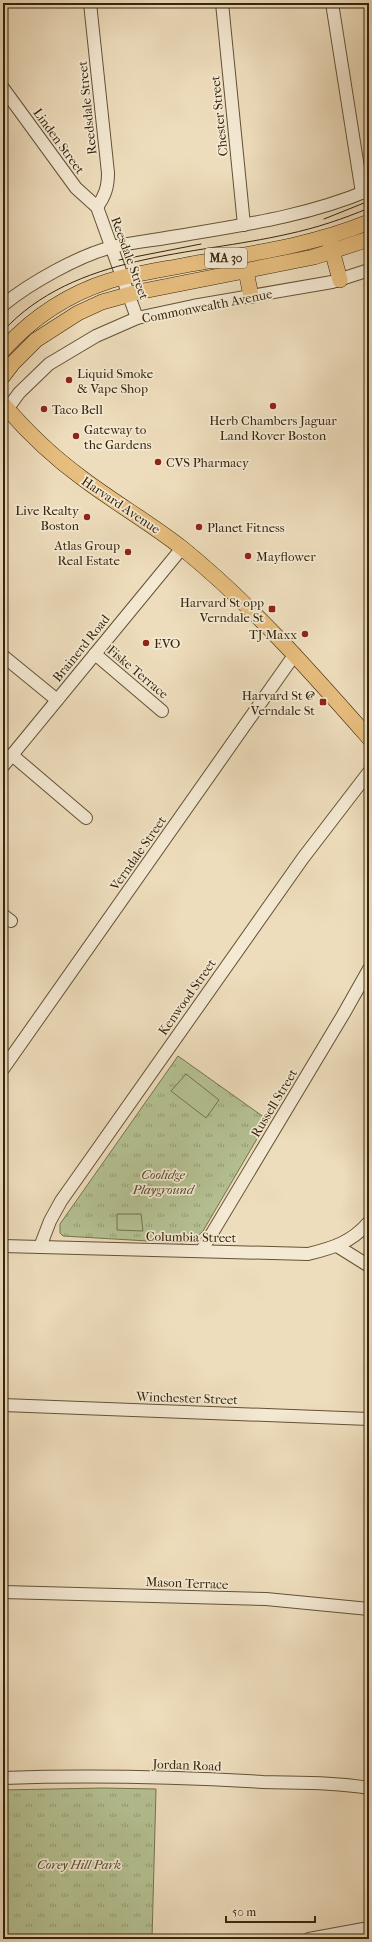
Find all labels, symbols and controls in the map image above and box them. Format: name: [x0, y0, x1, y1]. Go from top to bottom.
street label: Reedsdale Street: [75, 60, 99, 156]
street label: Chester Street: [207, 75, 231, 157]
street label: Linden Street: [30, 105, 88, 177]
street label: Reesdale Street: [108, 215, 152, 302]
road number: MA 30: [205, 248, 247, 268]
street label: Commonwealth Avenue: [140, 286, 274, 326]
place label: Liquid Smoke & Vape Shop: [77, 366, 154, 396]
marker: Liquid Smoke & Vape Shop: [64, 375, 74, 385]
marker: Herb Chambers Jaguar Land Rover Boston: [268, 401, 278, 411]
place label: Taco Bell: [52, 402, 103, 417]
marker: Taco Bell: [39, 404, 49, 414]
place label: Herb Chambers Jaguar Land Rover Boston: [209, 413, 337, 443]
place label: Gateway to the Gardens: [84, 422, 152, 452]
marker: Gateway to the Gardens: [71, 431, 81, 441]
place label: CVS Pharmacy: [166, 455, 250, 470]
marker: CVS Pharmacy: [153, 457, 163, 467]
street label: Harvard Avenue: [79, 473, 164, 537]
place label: Live Realty Boston: [15, 503, 80, 533]
marker: Live Realty Boston: [82, 512, 92, 522]
place label: Planet Fitness: [207, 520, 285, 535]
marker: Planet Fitness: [194, 522, 204, 532]
place label: Atlas Group Real Estate: [53, 538, 121, 568]
marker: Atlas Group Real Estate: [123, 547, 133, 557]
place label: Mayflower: [256, 549, 316, 564]
marker: Mayflower: [243, 551, 253, 561]
place label: Harvard St opp Verndale St: [180, 595, 264, 625]
marker: Harvard St opp Verndale St: [267, 604, 277, 614]
street label: Brainerd Road: [49, 611, 113, 685]
place label: TJ Maxx: [249, 627, 297, 642]
marker: TJ Maxx: [300, 629, 310, 639]
place label: EVO: [154, 636, 180, 651]
marker: EVO: [141, 638, 151, 648]
street label: Fiske Terrace: [105, 642, 172, 702]
place label: Harvard St @ Verndale St: [242, 688, 315, 718]
marker: Harvard St @ Verndale St: [318, 697, 328, 707]
street label: Verndale Street: [106, 813, 169, 894]
street label: Kenwood Street: [155, 956, 219, 1038]
street label: Russell Street: [248, 1066, 300, 1140]
park label: Coolidge Playground: [132, 1167, 196, 1197]
street label: Columbia Street: [146, 1229, 237, 1245]
street label: Winchester Street: [135, 1389, 239, 1407]
street label: Mason Terrace: [145, 1574, 229, 1592]
street label: Jordan Road: [151, 1756, 223, 1774]
park label: Corey Hill Park: [37, 1857, 121, 1872]
scale bar: [226, 1898, 315, 1924]
text: 50 m: [232, 1905, 256, 1919]

